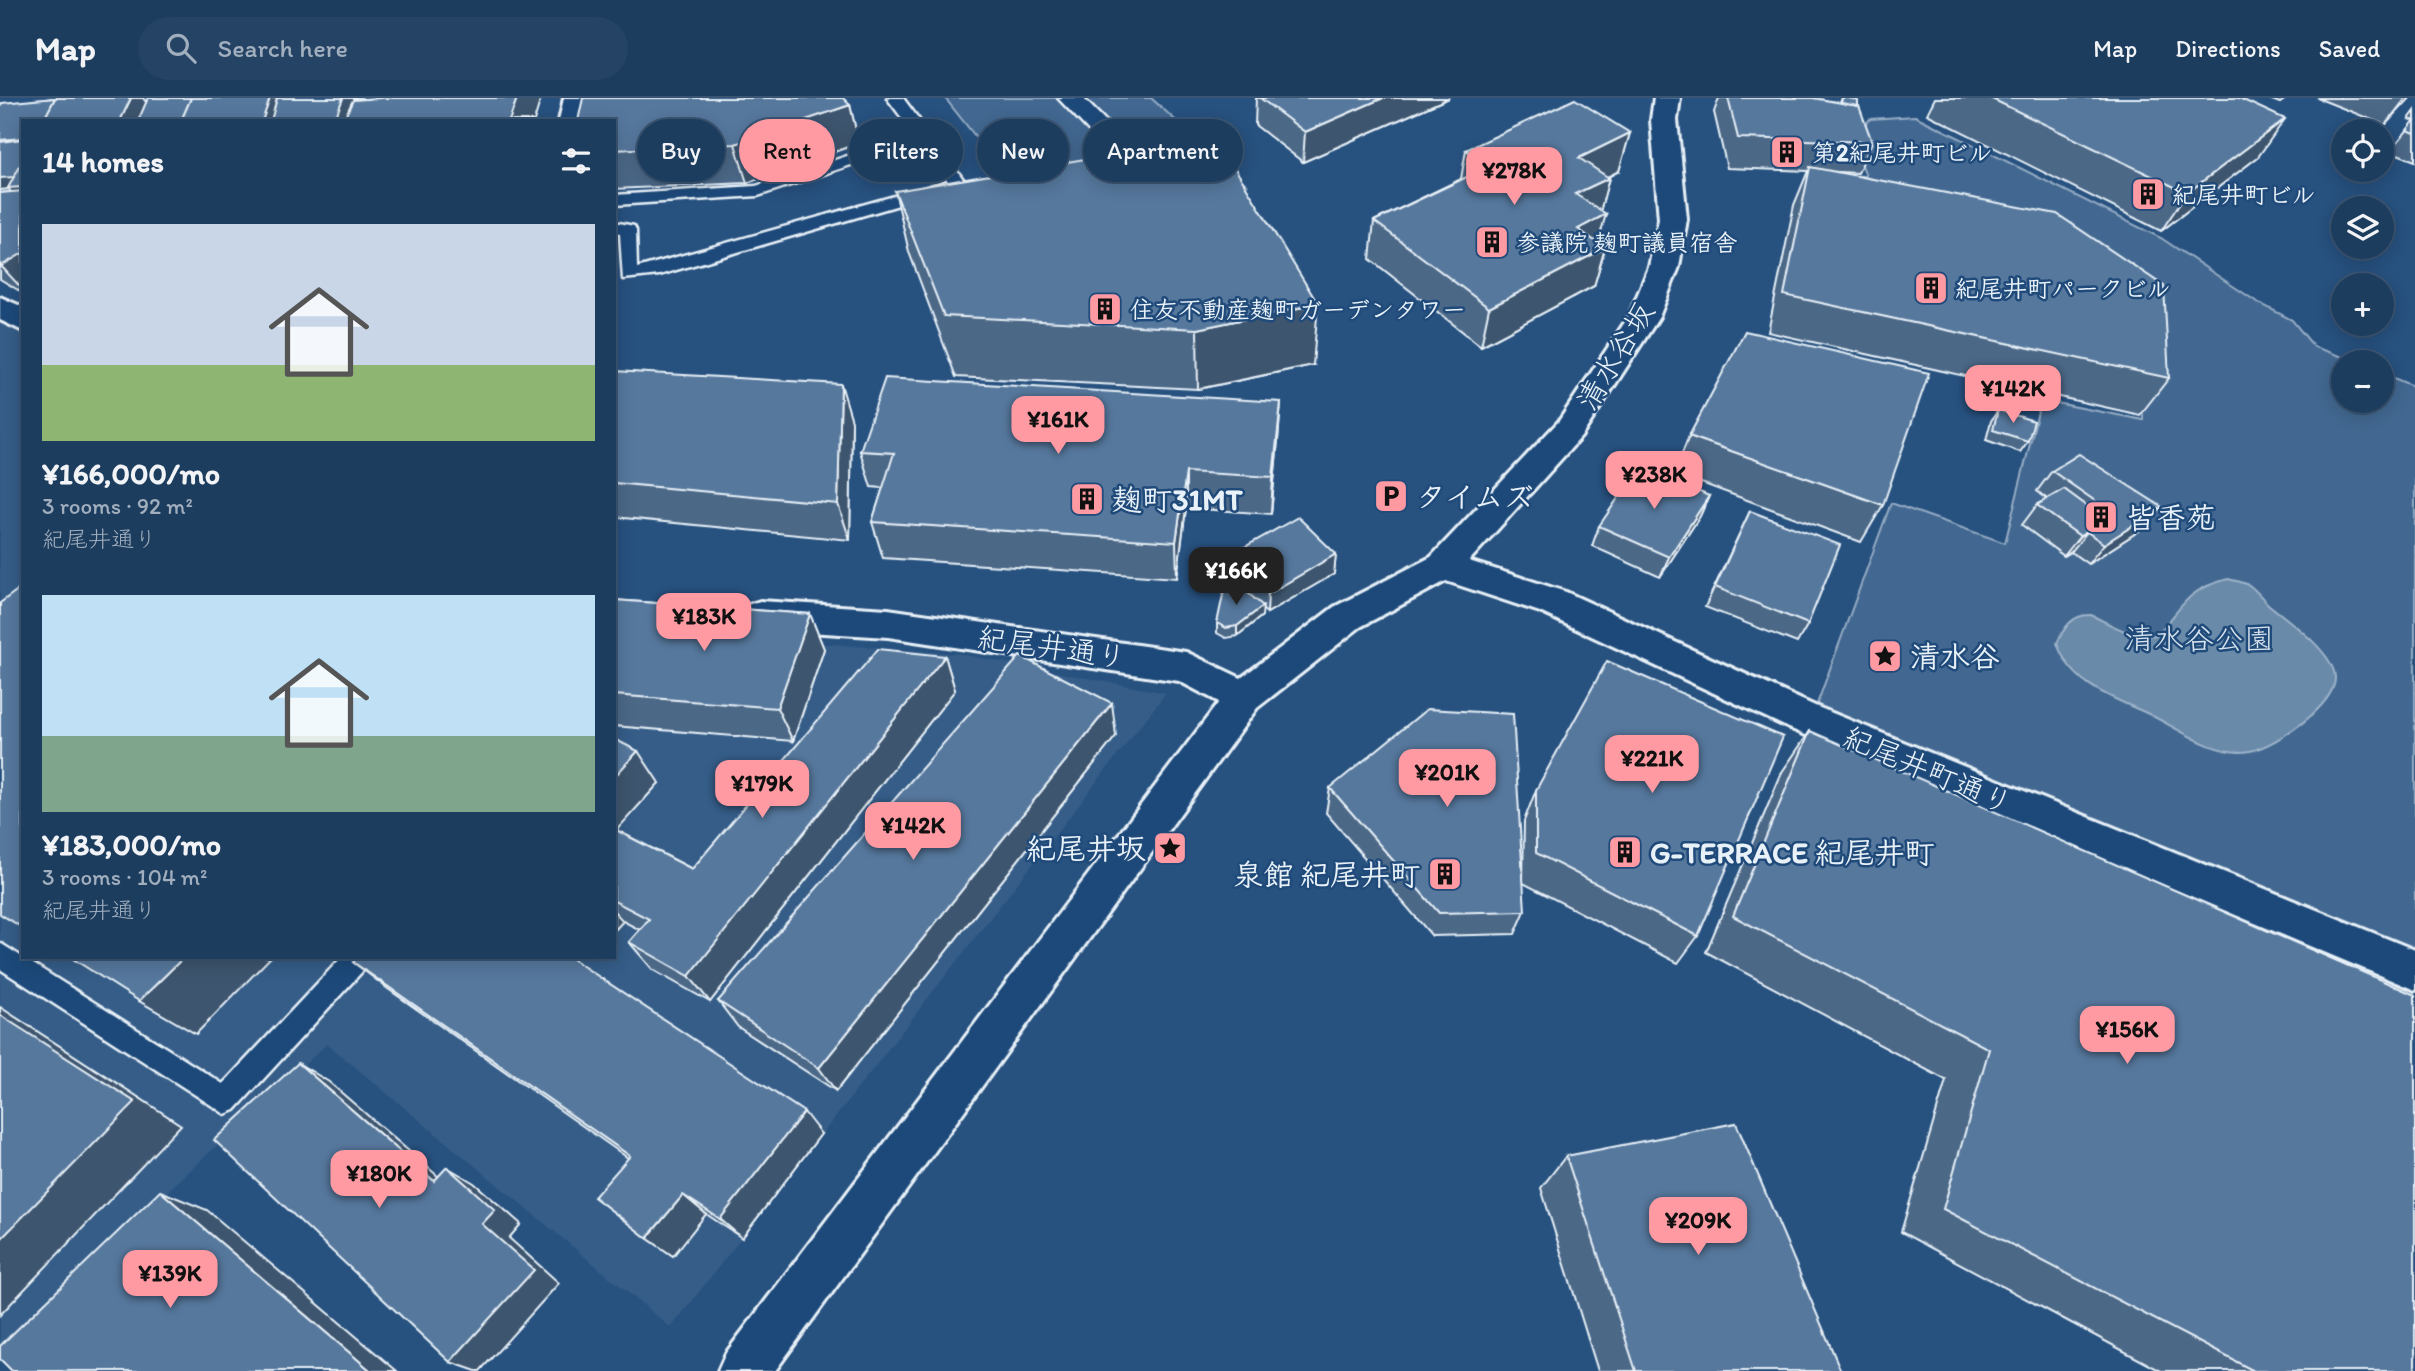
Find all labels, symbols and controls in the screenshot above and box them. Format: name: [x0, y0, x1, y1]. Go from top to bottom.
search box: [138, 17, 628, 80]
text: Map: [35, 29, 96, 68]
icon: search: [162, 29, 200, 67]
text: Search here: [218, 32, 348, 64]
text: Map: [2093, 34, 2137, 63]
text: Directions: [2175, 34, 2281, 63]
text: Saved: [2319, 34, 2380, 63]
chip: Buy: [637, 119, 725, 182]
chip: Rent: [739, 119, 835, 182]
chip: Filters: [849, 119, 963, 182]
chip: New: [977, 119, 1069, 182]
chip: Apartment: [1083, 119, 1243, 182]
map controls: [2331, 119, 2394, 413]
button: locate: [2331, 119, 2394, 182]
building icon: 第2紀尾井町ビル: [1768, 133, 1806, 171]
place label: 第2紀尾井町ビル: [1812, 138, 1992, 167]
icon: filters: [557, 142, 595, 180]
text: 14 homes: [42, 143, 164, 180]
pin: ¥278K: [1465, 148, 1563, 207]
text: ¥278K: [1482, 156, 1546, 184]
building icon: 紀尾井町ビル: [2129, 175, 2167, 213]
place label: 紀尾井町ビル: [2172, 180, 2316, 209]
button: layers: [2331, 196, 2394, 259]
building icon: 参議院 麹町議員宿舎: [1473, 223, 1511, 261]
place label: 参議院 麹町議員宿舎: [1516, 228, 1737, 257]
icon: home: [256, 269, 382, 395]
building icon: 紀尾井町パークビル: [1912, 269, 1950, 307]
button: +: [2331, 273, 2394, 336]
place label: 紀尾井町パークビル: [1955, 274, 2171, 303]
building icon: 住友不動産麹町ガーデンタワー: [1086, 290, 1124, 328]
place label: 住友不動産麹町ガーデンタワー: [1130, 295, 1466, 324]
street label: 清水谷坂: [1568, 295, 1662, 417]
button: −: [2331, 350, 2394, 413]
pin: ¥142K: [1964, 366, 2062, 425]
text: ¥142K: [1981, 374, 2045, 402]
pin: ¥161K: [1009, 396, 1107, 456]
text: ¥161K: [1027, 405, 1089, 433]
pin: ¥238K: [1605, 452, 1703, 511]
text: ¥166,000/mo: [42, 455, 220, 492]
text: ¥238K: [1622, 460, 1686, 488]
parking icon: タイムズ: [1372, 477, 1410, 515]
place label: タイムズ: [1416, 478, 1534, 515]
building icon: 麹町31MT: [1068, 480, 1106, 518]
place label: 麹町31MT: [1112, 481, 1244, 518]
text: 3 rooms · 92 m²: [42, 492, 193, 520]
building icon: 皆香苑: [2082, 498, 2120, 536]
place label: 皆香苑: [2126, 499, 2216, 536]
text: 紀尾井通り: [42, 525, 157, 553]
pin: ¥166K: [1187, 547, 1285, 607]
text: ¥166K: [1205, 556, 1267, 584]
pin: ¥183K: [655, 594, 753, 653]
text: ¥183K: [672, 602, 736, 630]
street label: 紀尾井通り: [975, 618, 1129, 676]
park label: 清水谷公園: [2124, 620, 2274, 657]
place icon: 清水谷: [1866, 637, 1904, 675]
place label: 清水谷: [1910, 638, 2000, 675]
icon: home: [256, 640, 382, 766]
street label: 紀尾井町通り: [1838, 718, 2018, 822]
pin: ¥221K: [1603, 736, 1701, 795]
text: ¥221K: [1621, 744, 1683, 772]
pin: ¥201K: [1398, 750, 1496, 809]
text: ¥201K: [1415, 758, 1479, 786]
pin: ¥179K: [713, 760, 811, 820]
text: ¥179K: [731, 769, 793, 797]
pin: ¥142K: [864, 802, 962, 862]
text: ¥142K: [881, 811, 945, 839]
text: ¥183,000/mo: [42, 826, 221, 863]
place icon: 紀尾井坂: [1151, 829, 1189, 867]
place label: 紀尾井坂: [1026, 830, 1146, 867]
building icon: G-TERRACE 紀尾井町: [1606, 833, 1644, 871]
place label: G-TERRACE 紀尾井町: [1650, 834, 1935, 871]
building icon: 泉館 紀尾井町: [1426, 855, 1464, 893]
place label: 泉館 紀尾井町: [1233, 856, 1420, 893]
text: 3 rooms · 104 m²: [42, 863, 207, 891]
text: 紀尾井通り: [42, 896, 157, 924]
pin: ¥156K: [2078, 1006, 2176, 1066]
text: ¥156K: [2096, 1015, 2158, 1043]
pin: ¥180K: [330, 1150, 428, 1210]
text: ¥180K: [346, 1159, 412, 1187]
pin: ¥209K: [1649, 1198, 1747, 1257]
text: ¥209K: [1665, 1206, 1731, 1234]
pin: ¥139K: [121, 1250, 219, 1310]
text: ¥139K: [139, 1259, 201, 1287]

